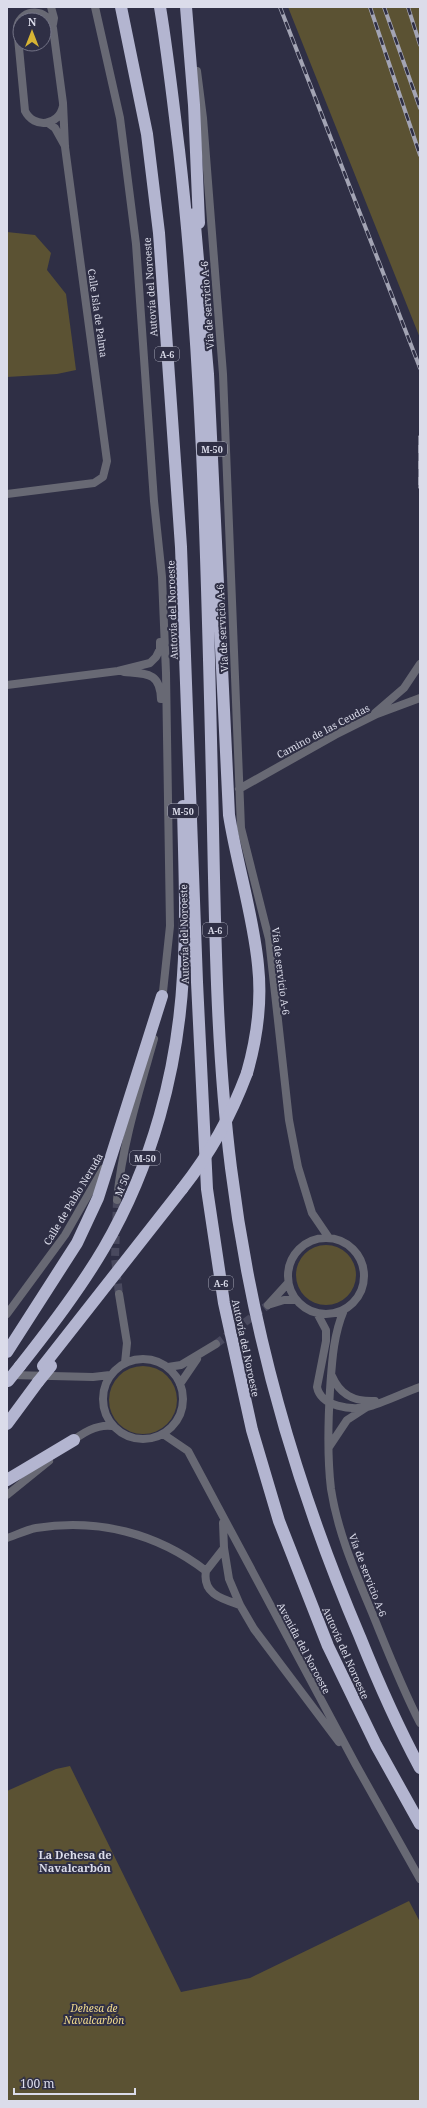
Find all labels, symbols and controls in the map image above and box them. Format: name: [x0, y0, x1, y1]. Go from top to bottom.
north arrow: [12, 12, 52, 52]
text: N: [28, 14, 37, 29]
street label: Autovía del Noroeste: [140, 237, 160, 337]
street label: Vía de servicio A-6: [197, 260, 217, 349]
street label: Calle Isla de Palma: [85, 268, 111, 359]
road number: A-6: [155, 347, 179, 361]
road number: M-50: [197, 442, 227, 456]
street label: Autovía del Noroeste: [163, 560, 181, 660]
street label: Vía de servicio A-6: [213, 583, 231, 672]
street label: Camino de las Ceudas: [274, 700, 372, 761]
road number: M-50: [168, 804, 198, 818]
street label: Autovía del Noroeste: [176, 884, 192, 984]
road number: A-6: [203, 923, 227, 937]
street label: Vía de servicio A-6: [269, 926, 293, 1016]
street label: Calle de Pablo Neruda: [40, 1150, 106, 1248]
road number: M-50: [130, 1151, 160, 1165]
street label: M 50: [111, 1171, 133, 1198]
road number: A-6: [209, 1276, 233, 1290]
street label: Autovía del Noroeste: [229, 1298, 263, 1398]
street label: Vía de servicio A-6: [346, 1531, 390, 1619]
street label: Avenida del Noroeste: [274, 1600, 334, 1696]
street label: Autovía del Noroeste: [319, 1605, 373, 1701]
district label: La Dehesa de Navalcarbón: [38, 1847, 112, 1875]
park label: Dehesa de Navalcarbón: [63, 2001, 124, 2027]
scale bar: [14, 2070, 135, 2096]
text: 100 m: [20, 2075, 55, 2092]

